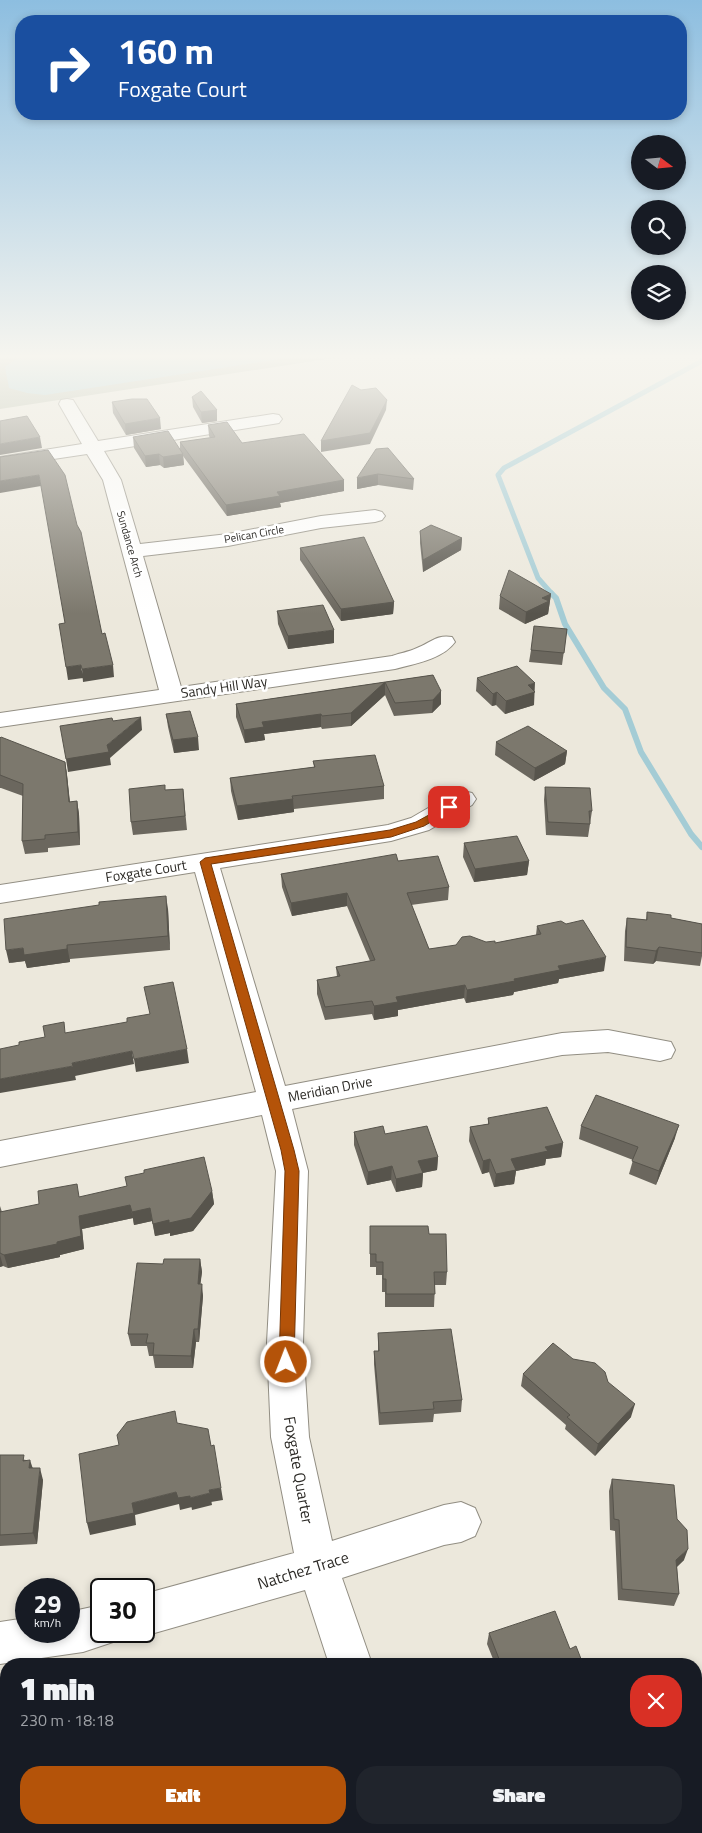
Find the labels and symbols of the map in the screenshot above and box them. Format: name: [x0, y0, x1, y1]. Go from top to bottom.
north arrow: [631, 135, 686, 190]
street label: Sundance Arch: [113, 509, 147, 579]
street label: Pelican Circle: [223, 521, 286, 547]
street label: Sandy Hill Way: [179, 670, 269, 703]
pin: [428, 786, 470, 828]
street label: Foxgate Court: [104, 854, 188, 887]
street label: Meridian Drive: [286, 1070, 374, 1107]
position arrow: [259, 1335, 311, 1387]
street label: Foxgate Quarter: [278, 1414, 320, 1526]
street label: Natchez Trace: [254, 1545, 352, 1595]
speed limit sign: 30: [90, 1578, 155, 1643]

